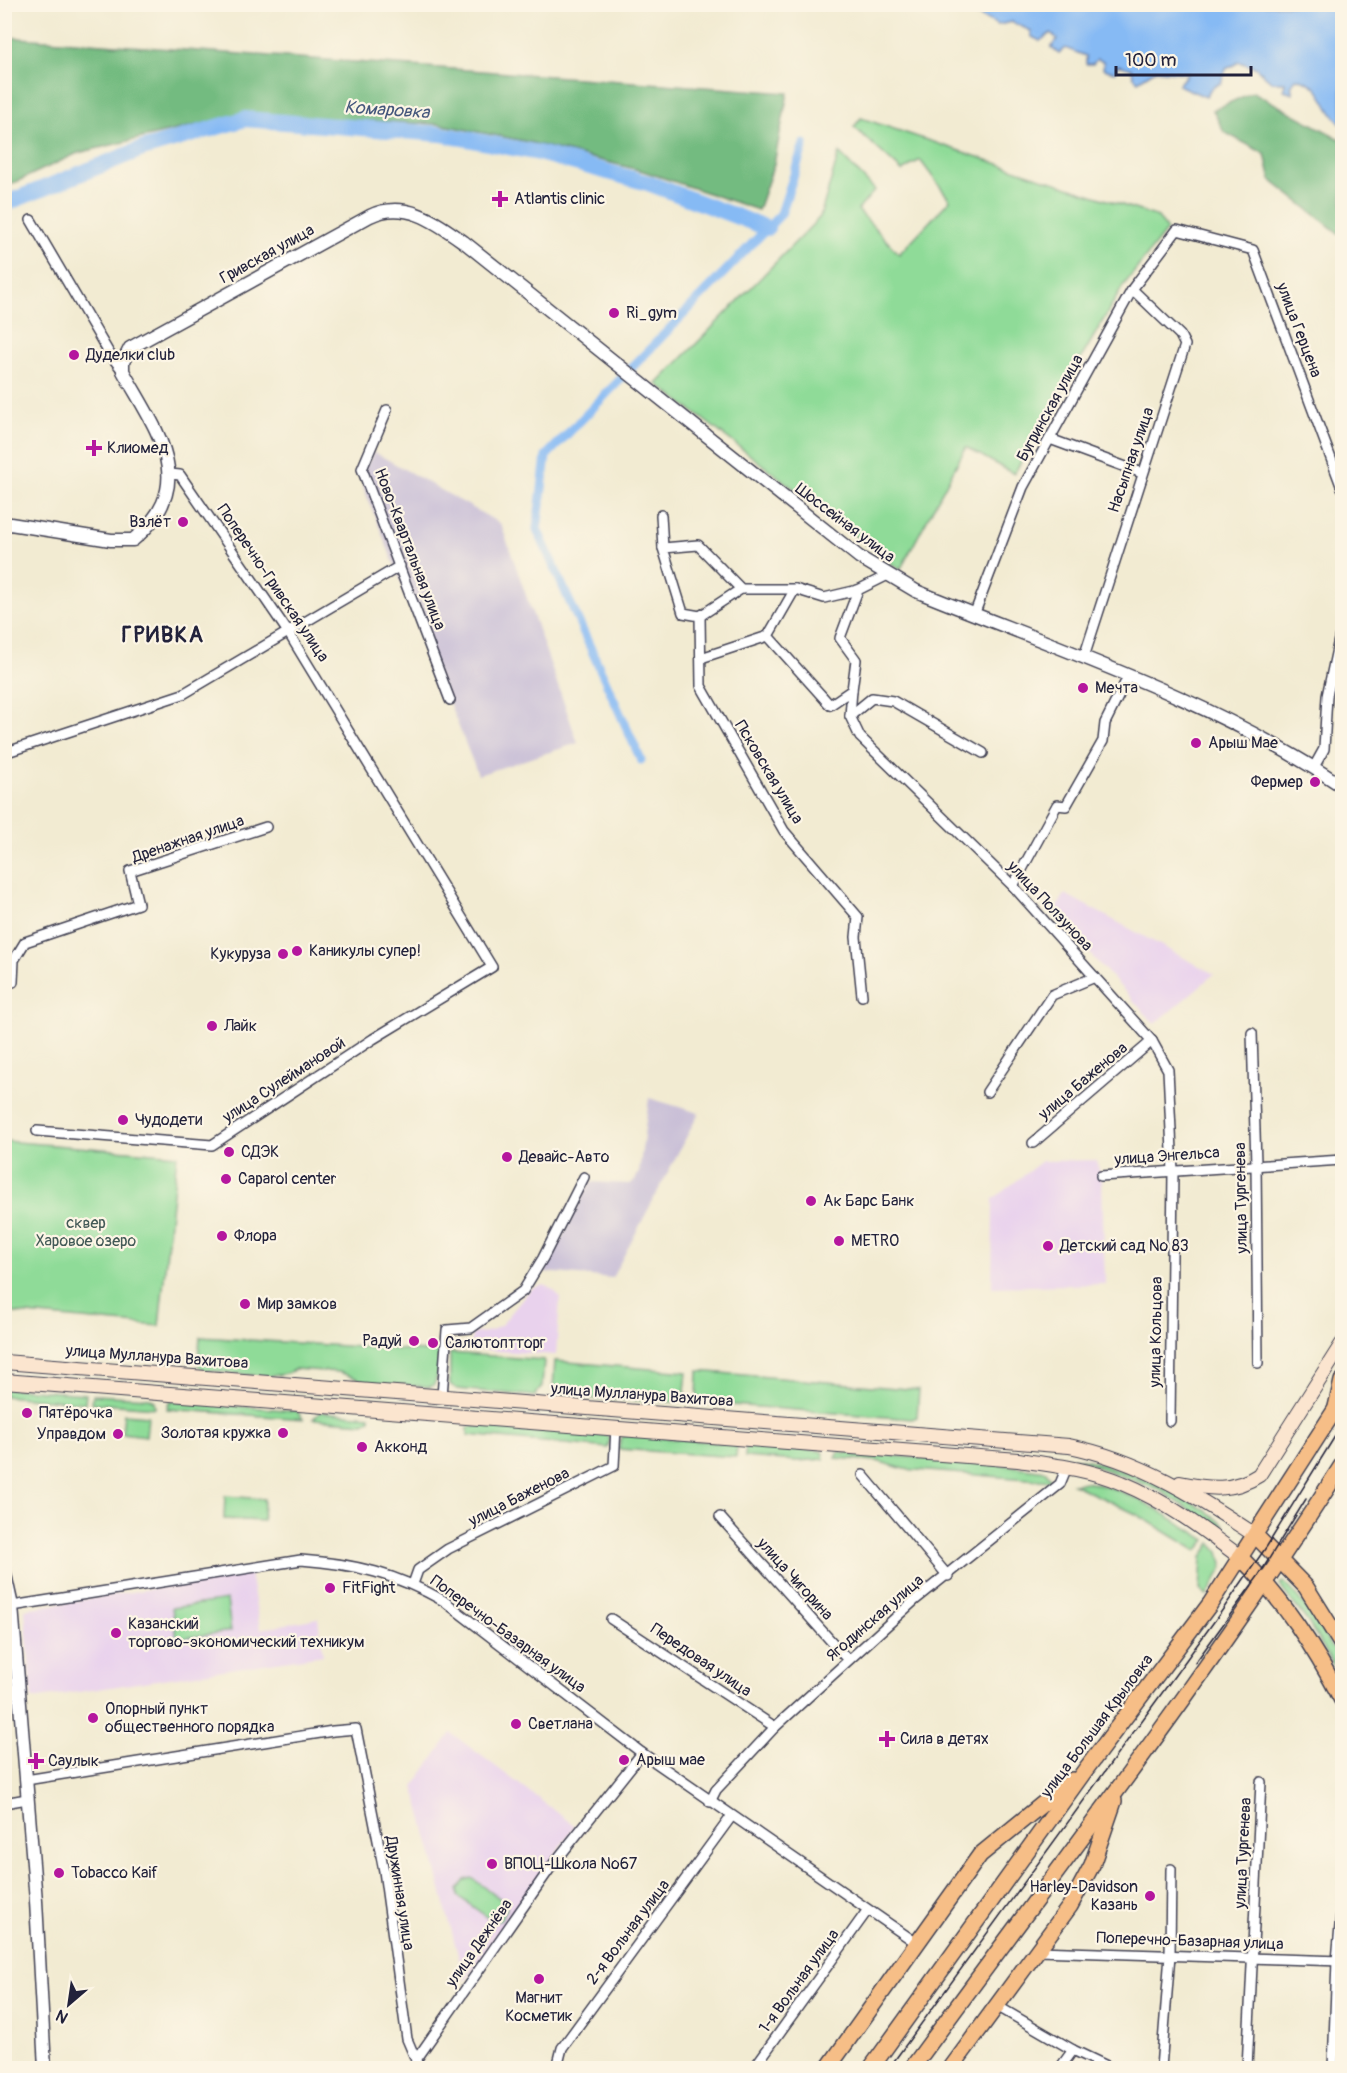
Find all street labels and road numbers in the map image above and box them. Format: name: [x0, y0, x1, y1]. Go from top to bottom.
street label: Гривская улица: [216, 220, 318, 288]
street label: улица Герцена: [1271, 279, 1326, 380]
street label: Бугринская улица: [1012, 351, 1088, 465]
street label: Насыпная улица: [1104, 405, 1158, 515]
street label: Ново-Квартальная улица: [370, 465, 450, 633]
street label: Шоссейная улица: [791, 479, 899, 567]
street label: Поперечно-Гривская улица: [213, 500, 333, 666]
street label: Псковская улица: [730, 717, 808, 827]
street label: Дренажная улица: [129, 811, 247, 868]
street label: улица Ползунова: [1002, 856, 1097, 955]
street label: улица Сулеймановой: [218, 1033, 349, 1128]
street label: улица Баженова: [1034, 1038, 1132, 1125]
street label: улица Энгельса: [1113, 1142, 1220, 1170]
street label: улица Тургенева: [1230, 1142, 1252, 1255]
street label: улица Кольцова: [1145, 1276, 1167, 1389]
street label: улица Мулланура Вахитова: [64, 1341, 249, 1373]
street label: улица Мулланура Вахитова: [549, 1379, 734, 1411]
street label: улица Баженова: [464, 1463, 573, 1531]
street label: улица Чигорина: [752, 1533, 837, 1624]
street label: Ягодинская улица: [822, 1570, 928, 1666]
street label: Поперечно-Базарная улица: [426, 1571, 590, 1697]
street label: Передовая улица: [647, 1619, 755, 1701]
street label: улица Большая Крыловка: [1036, 1650, 1158, 1803]
street label: улица Тургенева: [1230, 1797, 1256, 1910]
street label: Дружинная улица: [381, 1833, 419, 1952]
street label: 2-я Вольная улица: [582, 1875, 674, 1989]
street label: улица Дежнёва: [441, 1895, 517, 1992]
street label: 1-я Вольная улица: [755, 1925, 843, 2037]
street label: Поперечно-Базарная улица: [1096, 1928, 1284, 1954]

